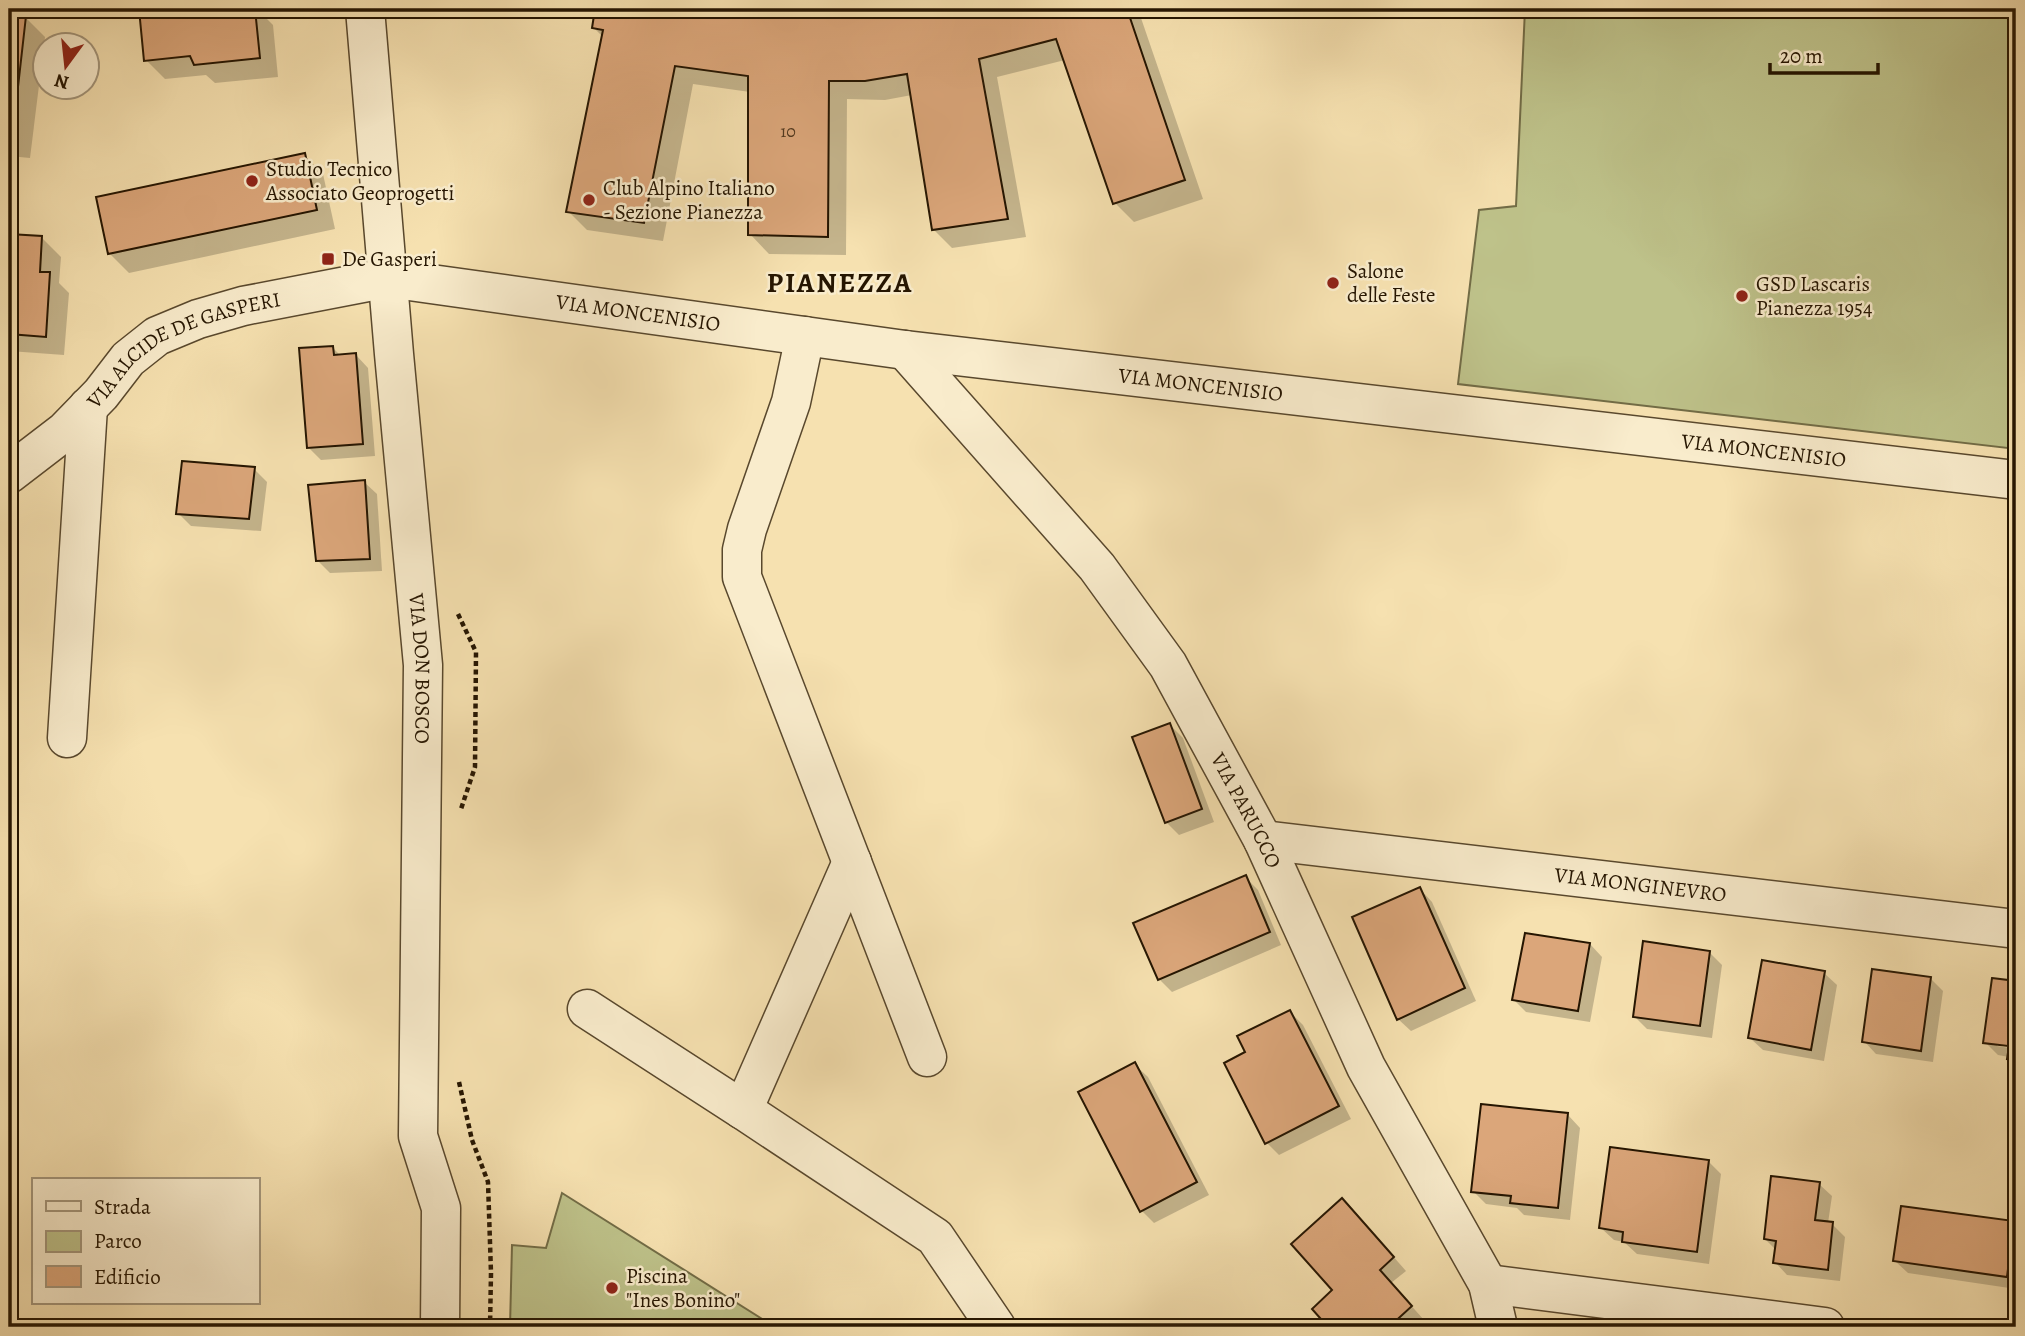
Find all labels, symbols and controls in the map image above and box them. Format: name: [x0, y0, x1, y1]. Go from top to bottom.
north arrow: [32, 32, 102, 102]
scale bar: [1770, 32, 1878, 76]
text: 20 m: [1780, 42, 1823, 70]
text: N: [52, 67, 72, 96]
house number: 10: [780, 119, 796, 143]
place label: Studio Tecnico Associato Geoprogetti: [265, 155, 454, 207]
marker: Studio Tecnico Associato Geoprogetti: [244, 173, 260, 189]
place label: Club Alpino Italiano - Sezione Pianezza: [603, 174, 775, 226]
marker: Club Alpino Italiano - Sezione Pianezza: [581, 192, 597, 208]
place label: De Gasperi: [342, 245, 437, 273]
marker: De Gasperi: [320, 251, 336, 267]
place label: Salone delle Feste: [1347, 257, 1436, 309]
district label: PIANEZZA: [767, 264, 913, 302]
place label: GSD Lascaris Pianezza 1954: [1756, 270, 1873, 322]
marker: Salone delle Feste: [1325, 275, 1341, 291]
street label: VIA ALCIDE DE GASPERI: [80, 285, 283, 415]
street label: VIA MONCENISIO: [553, 287, 722, 338]
marker: GSD Lascaris Pianezza 1954: [1734, 288, 1750, 304]
street label: VIA MONCENISIO: [1116, 361, 1284, 408]
street label: VIA MONCENISIO: [1679, 427, 1848, 474]
street label: VIA DON BOSCO: [402, 591, 437, 744]
street label: VIA PARUCCO: [1204, 747, 1288, 873]
street label: VIA MONGINEVRO: [1552, 860, 1728, 909]
legend: [32, 1178, 259, 1304]
text: Strada: [94, 1193, 151, 1221]
text: Parco: [94, 1227, 142, 1255]
place label: Piscina "Ines Bonino": [626, 1262, 740, 1314]
text: Edificio: [94, 1263, 161, 1291]
marker: Piscina "Ines Bonino": [604, 1280, 620, 1296]

